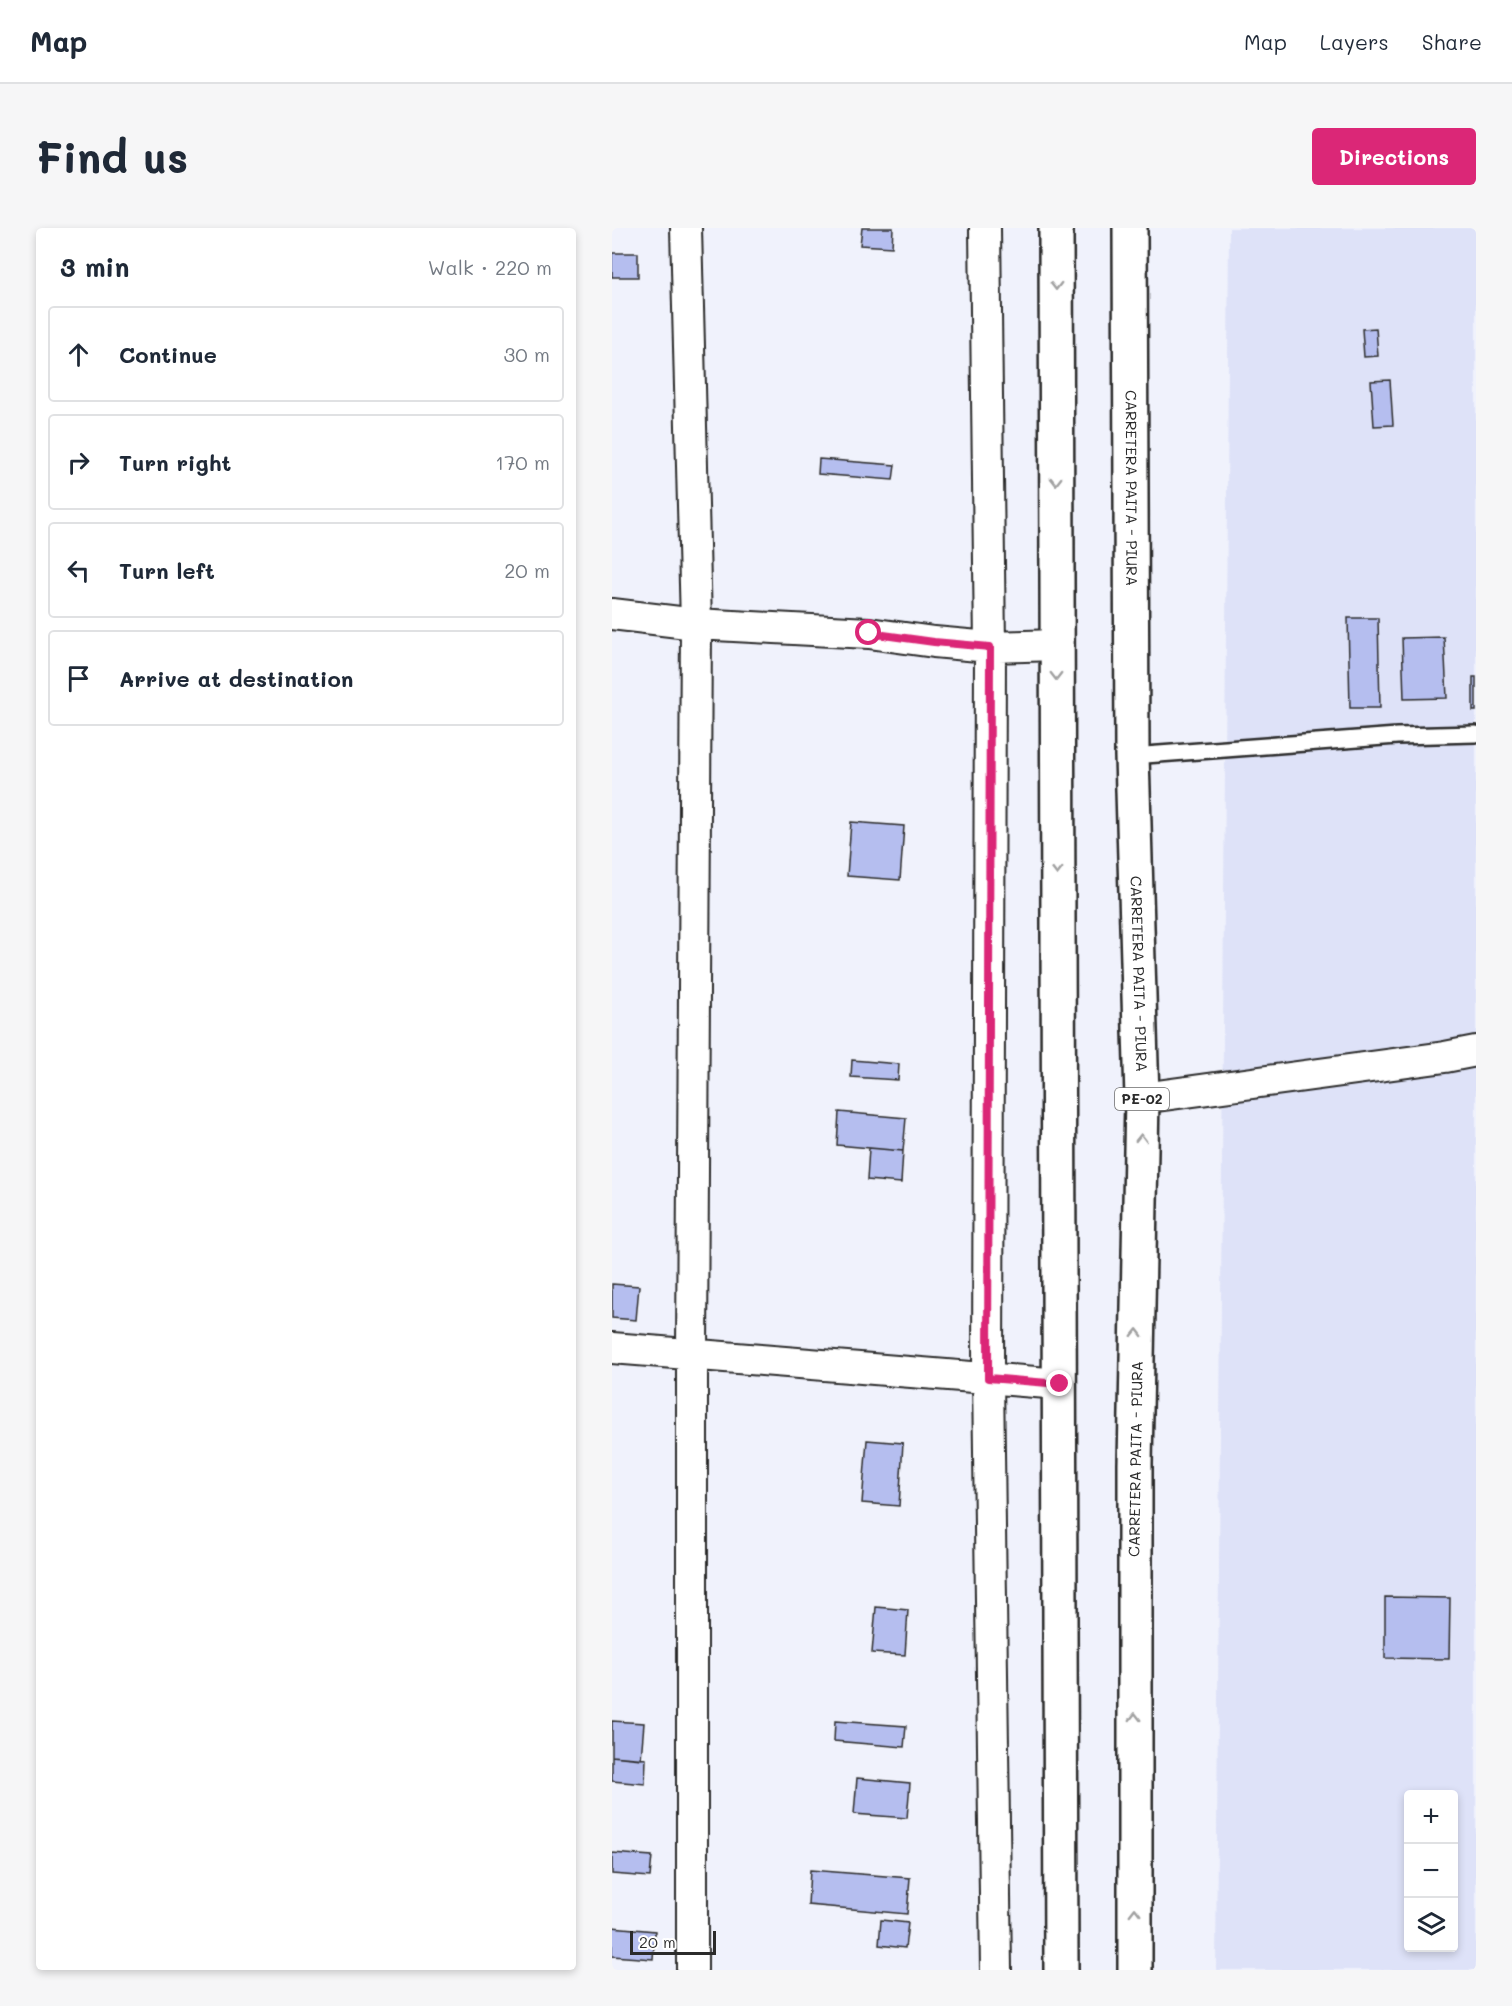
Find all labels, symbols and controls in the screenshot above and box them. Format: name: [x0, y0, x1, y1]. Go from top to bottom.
text: Map: [30, 23, 87, 59]
text: Map: [1244, 28, 1287, 55]
text: Layers: [1320, 28, 1389, 55]
text: Share: [1422, 28, 1482, 55]
button: Directions: [1312, 128, 1476, 185]
text: Find us: [36, 129, 188, 184]
text: 3 min: [60, 250, 129, 284]
text: Walk · 220 m: [428, 254, 552, 280]
one-way arrow: [1050, 282, 1062, 291]
icon: ahead: [62, 338, 95, 371]
text: Continue: [119, 340, 217, 369]
text: 30 m: [504, 341, 550, 367]
street label: CARRETERA PAITA - PIURA: [1122, 390, 1142, 586]
icon: right: [62, 446, 95, 479]
text: Turn right: [119, 448, 231, 477]
text: 170 m: [495, 449, 550, 475]
one-way arrow: [1050, 477, 1062, 486]
icon: left: [62, 554, 95, 587]
text: Turn left: [119, 556, 215, 585]
text: 20 m: [504, 557, 550, 583]
route start: [855, 619, 881, 645]
icon: arrive: [62, 662, 95, 695]
text: Arrive at destination: [119, 664, 354, 693]
one-way arrow: [1050, 672, 1062, 681]
one-way arrow: [1051, 867, 1063, 876]
street label: CARRETERA PAITA - PIURA: [1127, 876, 1152, 1072]
road number: PE-02: [1115, 1088, 1169, 1110]
one-way arrow: [1135, 1133, 1147, 1142]
one-way arrow: [1131, 1328, 1143, 1337]
street label: CARRETERA PAITA - PIURA: [1123, 1361, 1147, 1557]
route end: [1046, 1370, 1072, 1396]
one-way arrow: [1129, 1712, 1141, 1721]
map controls: [1404, 1790, 1458, 1952]
button: +: [1404, 1790, 1458, 1844]
button: −: [1404, 1844, 1458, 1898]
button: layers: [1404, 1898, 1458, 1952]
one-way arrow: [1129, 1907, 1141, 1916]
scale bar: [630, 1928, 716, 1956]
text: 20 m: [639, 1931, 676, 1952]

